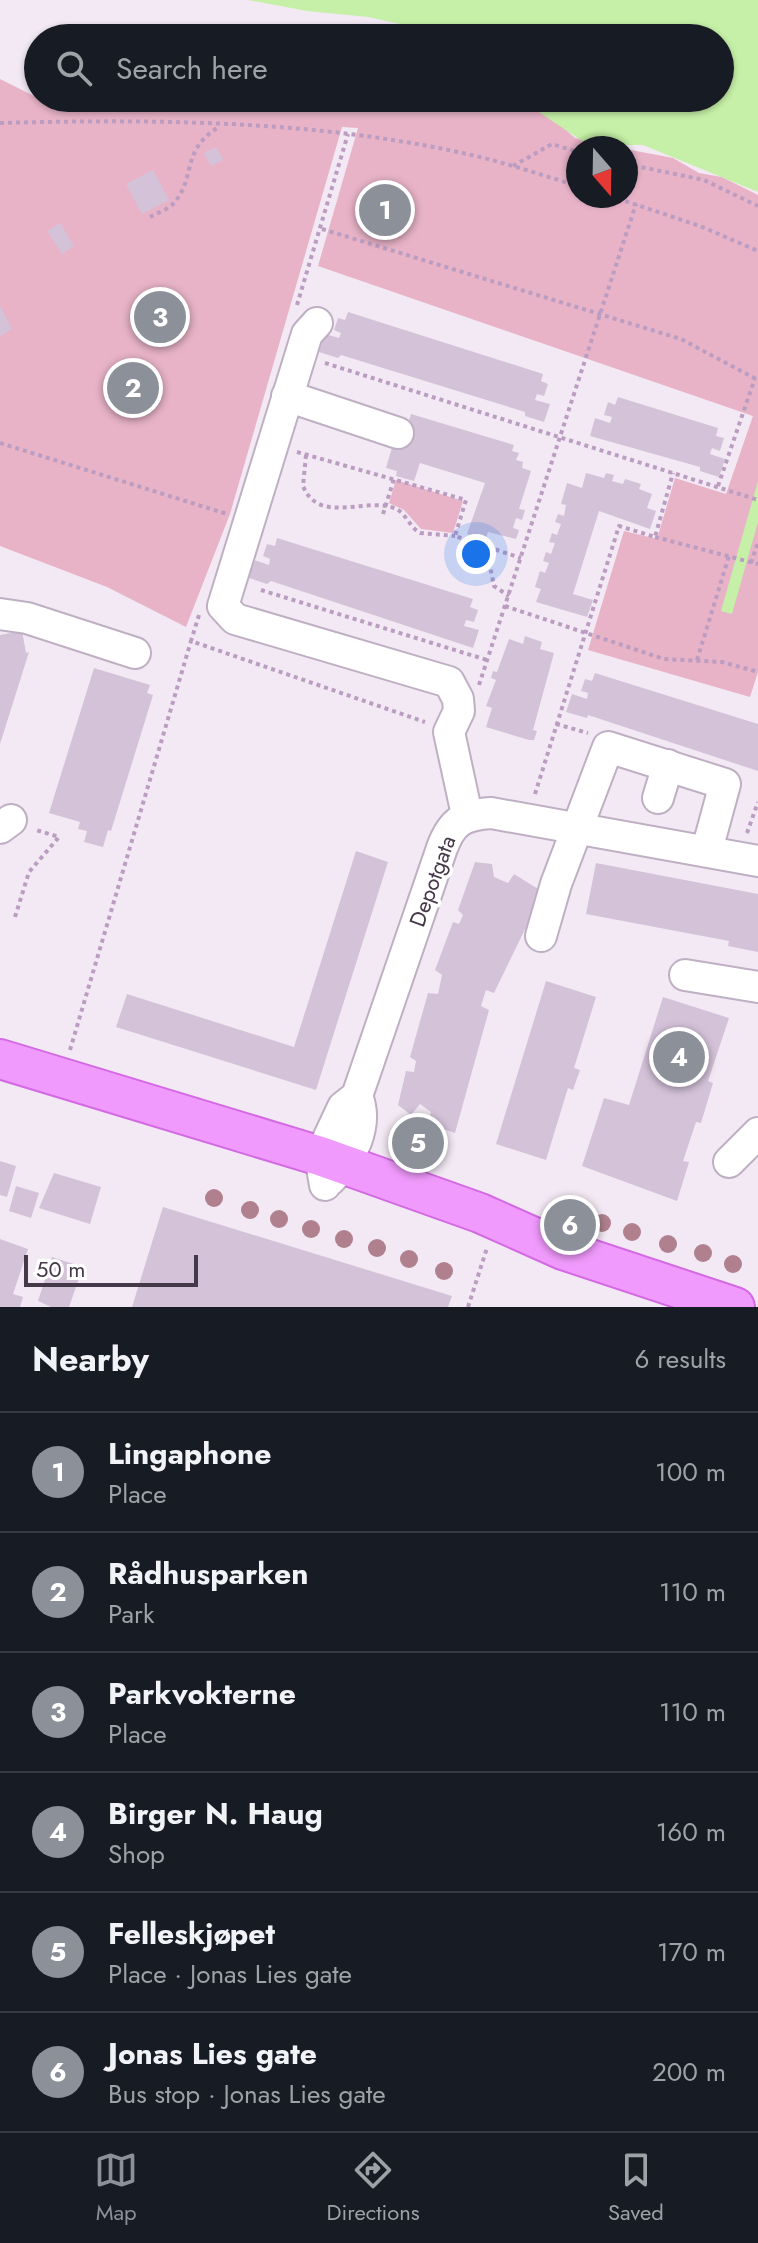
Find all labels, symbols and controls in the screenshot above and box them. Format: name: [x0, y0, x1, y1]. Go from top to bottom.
search box: [24, 24, 734, 112]
icon: search: [52, 46, 96, 90]
text: Search here: [116, 47, 268, 90]
north arrow: [566, 136, 638, 208]
pin: 1: [359, 180, 411, 240]
pin: 3: [134, 287, 186, 347]
pin: 2: [107, 358, 159, 418]
your location: [456, 534, 496, 574]
street label: Depotgata: [401, 831, 463, 931]
pin: 4: [653, 1027, 705, 1087]
pin: 5: [392, 1113, 444, 1173]
pin: 6: [544, 1195, 596, 1255]
scale bar: [24, 1251, 198, 1287]
text: 50 m: [36, 1253, 85, 1285]
text: Nearby: [32, 1335, 149, 1384]
text: 6 results: [634, 1340, 726, 1378]
text: Lingaphone: [108, 1432, 272, 1475]
text: 1: [51, 1453, 65, 1491]
text: 100 m: [655, 1453, 726, 1491]
text: Place: [108, 1475, 167, 1513]
text: Rådhusparken: [108, 1552, 309, 1595]
text: 2: [49, 1573, 67, 1611]
text: 110 m: [659, 1573, 726, 1611]
text: Park: [108, 1595, 154, 1633]
text: Parkvokterne: [108, 1672, 296, 1715]
text: 3: [50, 1693, 66, 1731]
text: 110 m: [659, 1693, 726, 1731]
text: Place: [108, 1715, 167, 1753]
text: Birger N. Haug: [108, 1792, 323, 1835]
text: 4: [49, 1813, 67, 1851]
text: 160 m: [656, 1813, 726, 1851]
text: Shop: [108, 1835, 165, 1873]
text: Felleskjøpet: [108, 1912, 275, 1955]
text: 5: [50, 1933, 66, 1971]
text: 170 m: [657, 1933, 726, 1971]
text: Place · Jonas Lies gate: [108, 1955, 352, 1993]
text: Jonas Lies gate: [108, 2032, 317, 2075]
text: 6: [49, 2053, 67, 2091]
text: 200 m: [652, 2053, 726, 2091]
text: Bus stop · Jonas Lies gate: [108, 2075, 386, 2113]
tab: Map: [94, 2148, 138, 2228]
tab: Directions: [327, 2148, 420, 2228]
tab: Saved: [608, 2148, 664, 2228]

